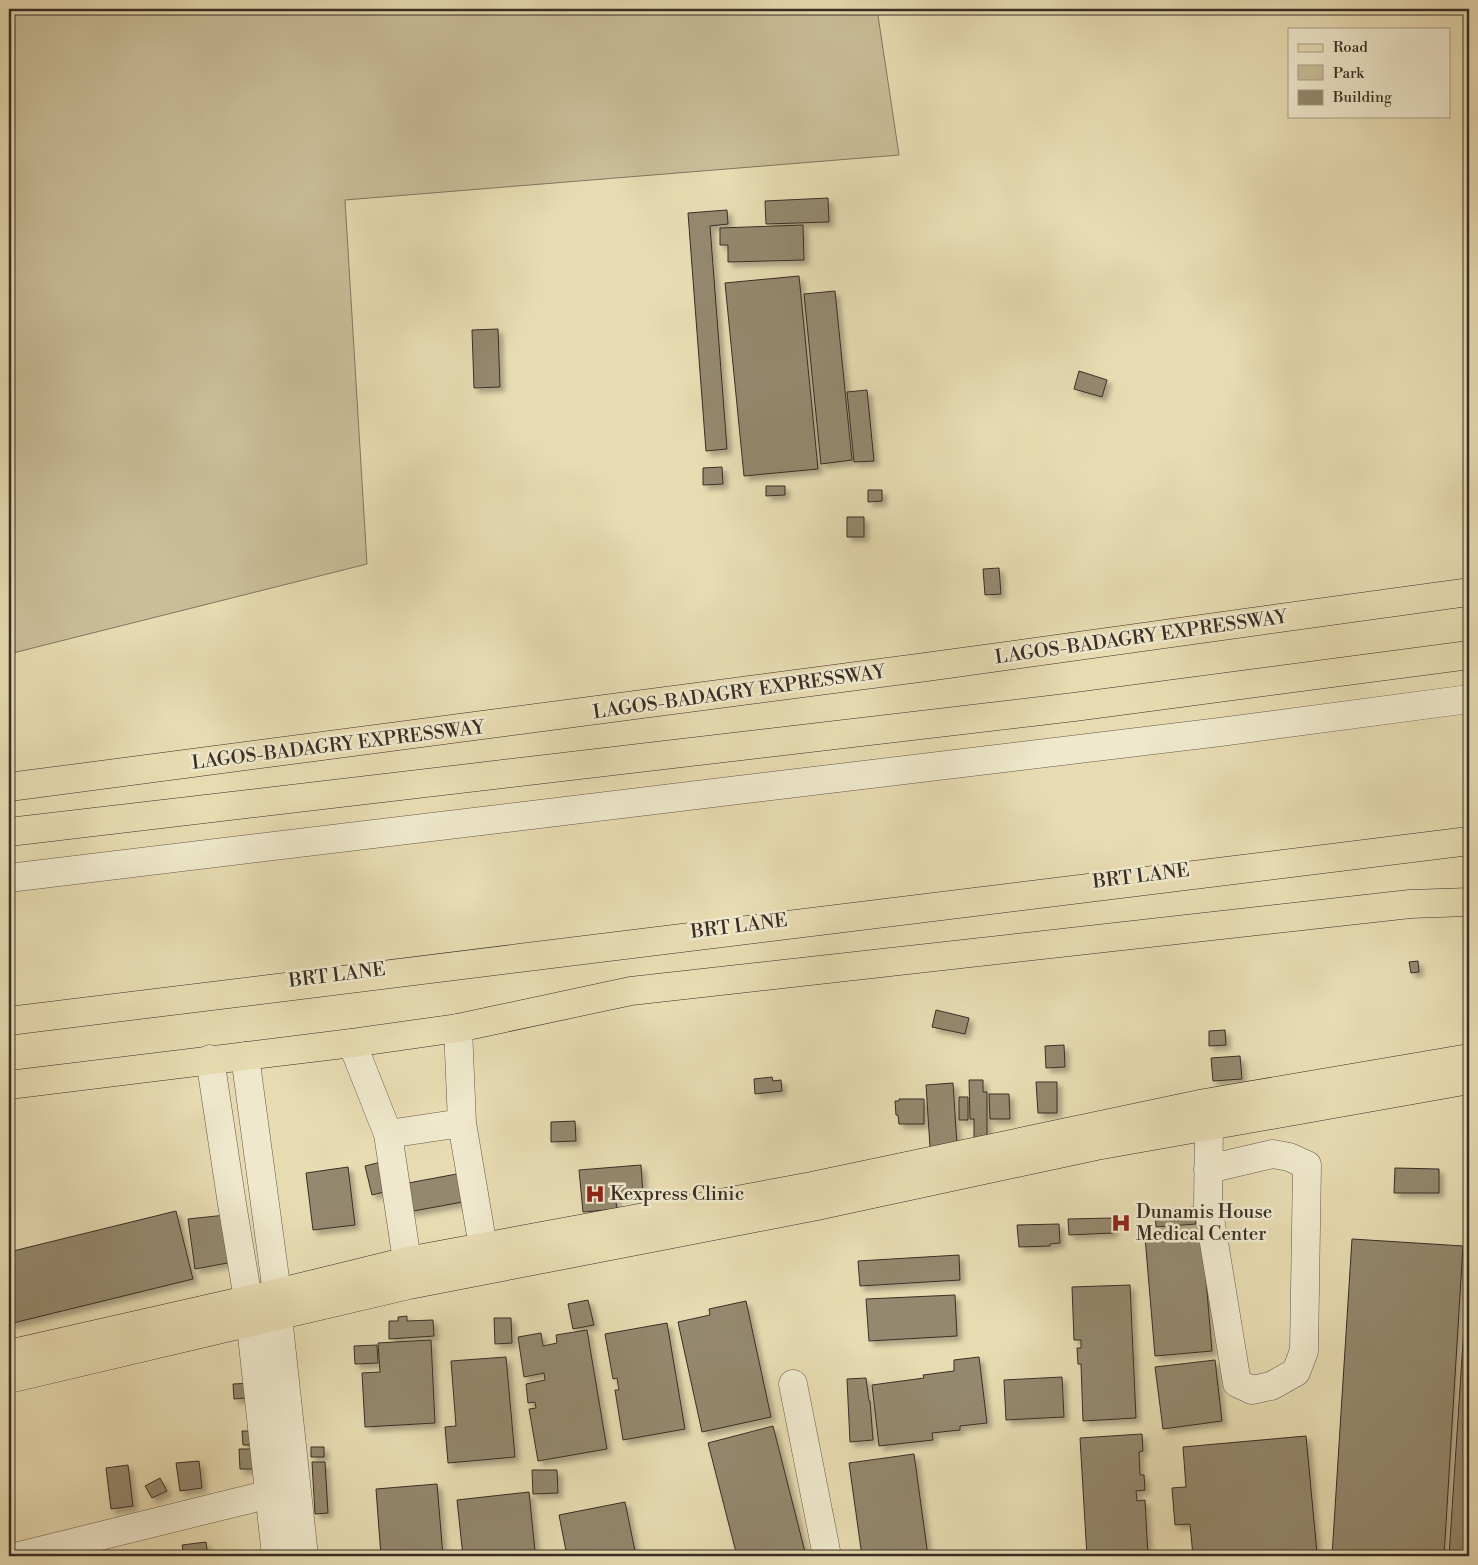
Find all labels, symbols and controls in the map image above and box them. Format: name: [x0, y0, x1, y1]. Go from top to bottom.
legend: [1288, 28, 1450, 118]
text: Road: [1333, 38, 1368, 57]
text: Park: [1333, 64, 1365, 83]
text: Building: [1332, 88, 1392, 107]
street label: LAGOS-BADAGRY EXPRESSWAY: [993, 604, 1290, 669]
street label: LAGOS-BADAGRY EXPRESSWAY: [591, 659, 888, 724]
street label: LAGOS-BADAGRY EXPRESSWAY: [190, 715, 487, 775]
street label: BRT LANE: [1090, 858, 1191, 894]
street label: BRT LANE: [688, 908, 789, 944]
street label: BRT LANE: [286, 957, 387, 993]
place label: Kexpress Clinic: [610, 1182, 744, 1206]
hospital icon: Kexpress Clinic: [584, 1183, 606, 1205]
place label: Dunamis House Medical Center: [1136, 1200, 1272, 1246]
hospital icon: Dunamis House Medical Center: [1110, 1212, 1132, 1234]

